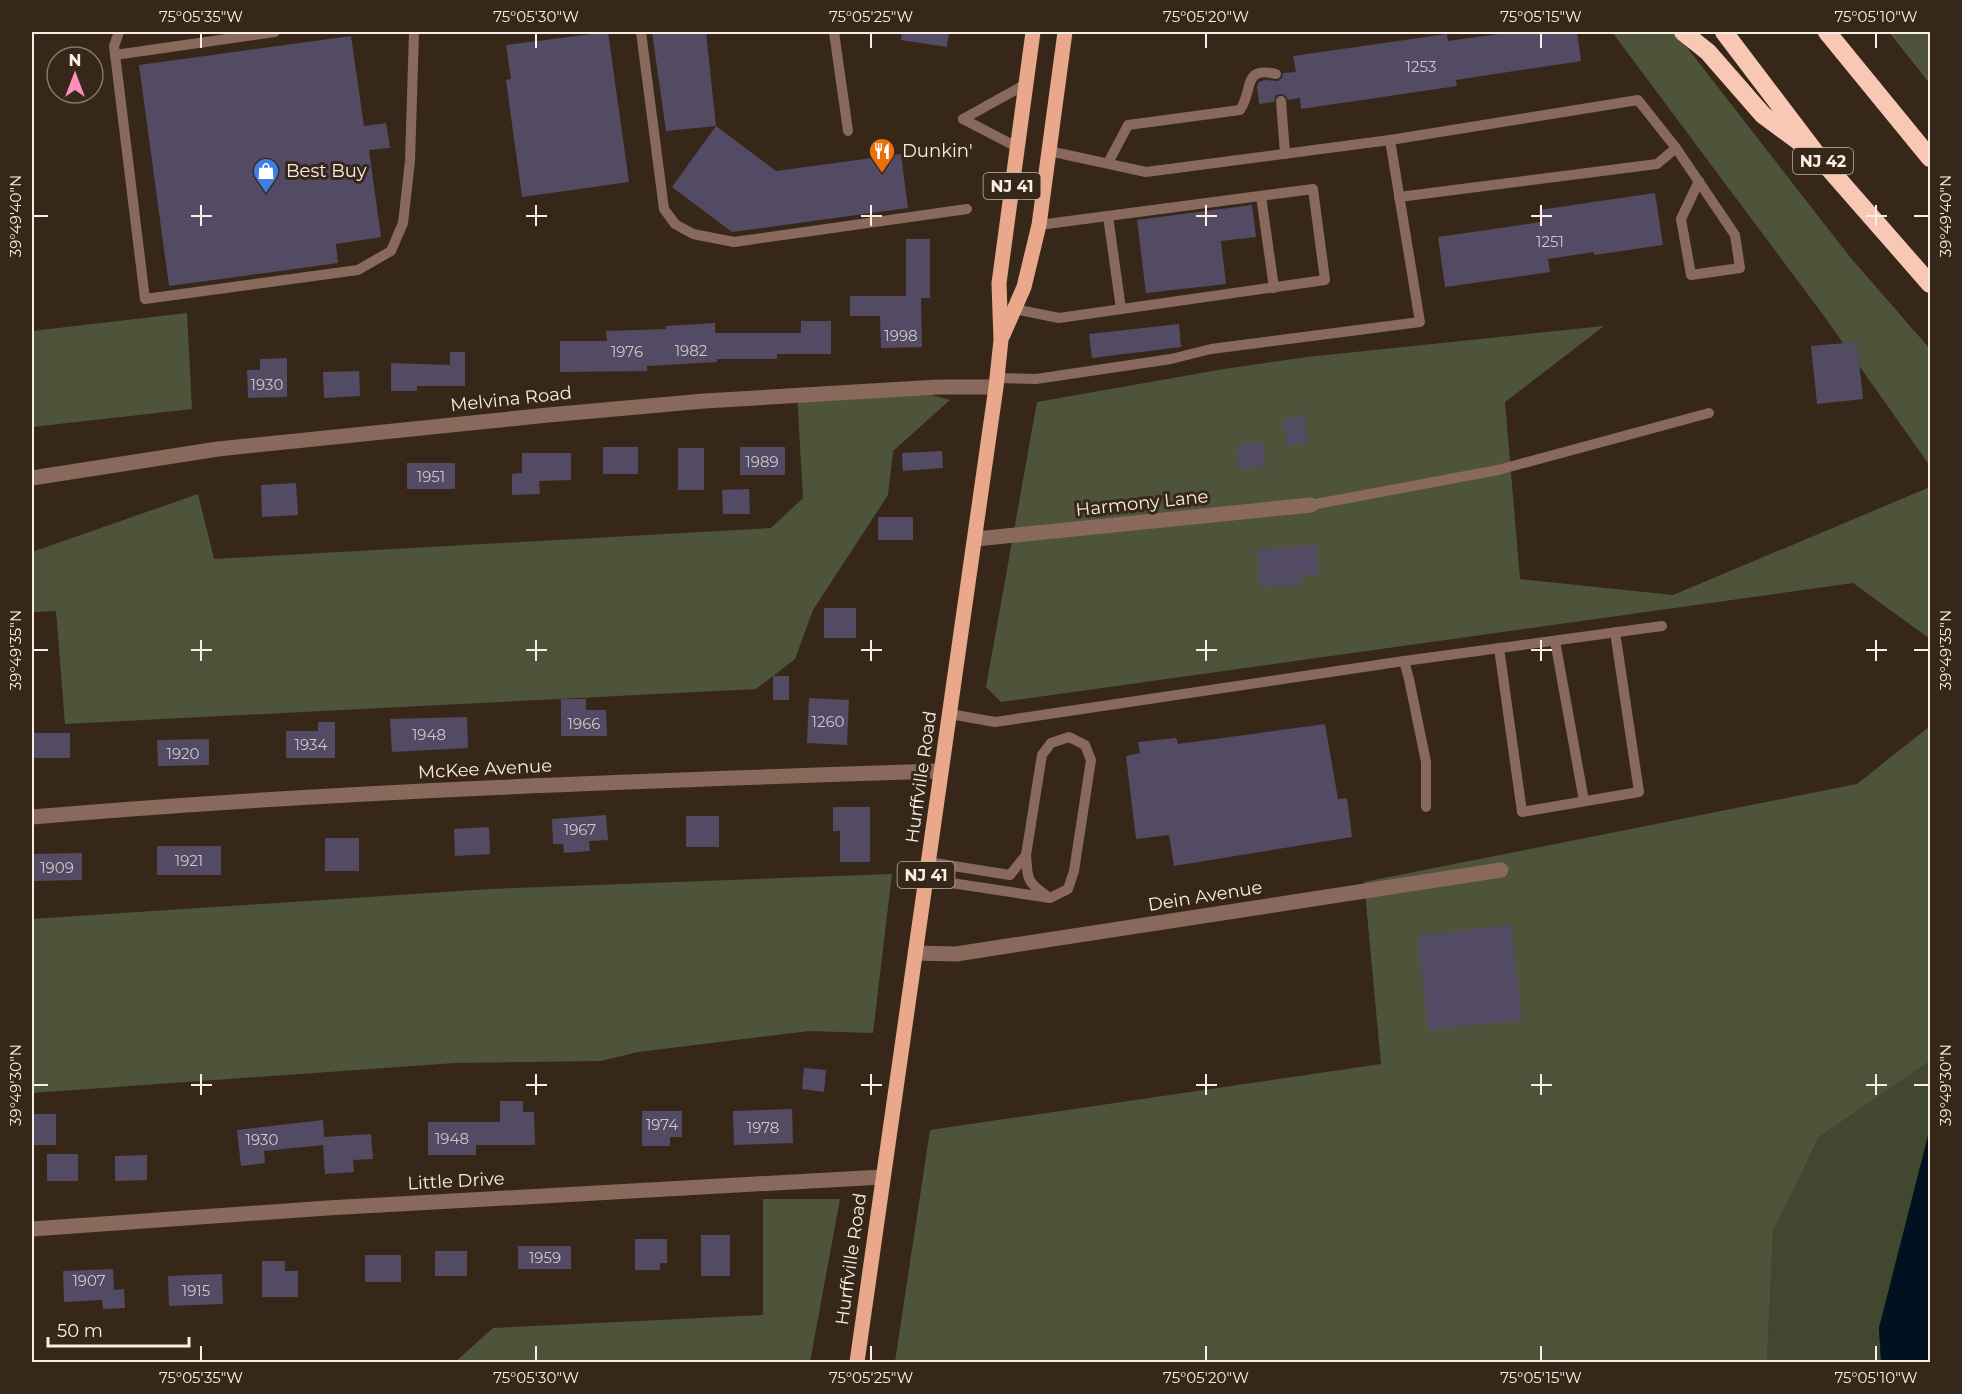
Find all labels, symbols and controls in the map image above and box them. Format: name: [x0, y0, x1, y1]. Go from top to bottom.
text: 75°05'35"W: [159, 7, 243, 26]
text: 75°05'30"W: [493, 7, 579, 26]
text: 75°05'25"W: [829, 7, 913, 26]
text: 75°05'20"W: [1163, 7, 1249, 26]
text: 75°05'15"W: [1500, 7, 1582, 26]
text: 75°05'10"W: [1834, 7, 1918, 26]
north arrow: [45, 45, 105, 105]
text: N: [69, 51, 81, 70]
house number: 1253: [1406, 57, 1436, 76]
restaurant icon: Dunkin': [867, 136, 897, 174]
place label: Dunkin': [902, 140, 973, 162]
road number: NJ 42: [1793, 148, 1853, 174]
shop icon: Best Buy: [251, 156, 281, 194]
place label: Best Buy: [286, 160, 367, 182]
road number: NJ 41: [984, 173, 1040, 199]
text: 39°49'40"N: [6, 175, 25, 257]
text: 39°49'40"N: [1936, 175, 1955, 257]
house number: 1251: [1536, 232, 1564, 251]
house number: 1998: [884, 326, 918, 345]
house number: 1982: [675, 341, 707, 360]
house number: 1976: [611, 342, 643, 361]
house number: 1930: [251, 375, 283, 394]
street label: Melvina Road: [449, 382, 573, 416]
house number: 1989: [745, 452, 779, 471]
house number: 1951: [417, 467, 445, 486]
street label: Harmony Lane: [1075, 485, 1210, 521]
text: 39°49'35"N: [6, 610, 25, 690]
text: 39°49'35"N: [1936, 610, 1955, 690]
street label: Hurffville Road: [901, 709, 941, 845]
house number: 1260: [812, 712, 845, 731]
house number: 1966: [568, 714, 600, 733]
house number: 1948: [412, 725, 446, 744]
house number: 1934: [295, 735, 327, 754]
house number: 1920: [167, 744, 200, 763]
street label: McKee Avenue: [417, 755, 553, 783]
house number: 1967: [564, 820, 596, 839]
house number: 1921: [175, 851, 203, 870]
house number: 1909: [40, 858, 74, 877]
road number: NJ 41: [898, 862, 954, 888]
street label: Dein Avenue: [1146, 876, 1264, 916]
text: 39°49'30"N: [6, 1044, 25, 1126]
text: 39°49'30"N: [1936, 1044, 1955, 1126]
house number: 1974: [646, 1115, 678, 1134]
house number: 1978: [747, 1118, 779, 1137]
house number: 1948: [435, 1129, 469, 1148]
house number: 1930: [246, 1130, 278, 1149]
street label: Little Drive: [407, 1167, 505, 1195]
street label: Hurffville Road: [831, 1191, 871, 1327]
house number: 1959: [529, 1248, 561, 1267]
house number: 1907: [72, 1271, 106, 1290]
house number: 1915: [182, 1281, 210, 1300]
scale bar: [48, 1310, 189, 1348]
text: 50 m: [57, 1320, 103, 1342]
text: 75°05'35"W: [159, 1368, 243, 1387]
text: 75°05'30"W: [493, 1368, 579, 1387]
text: 75°05'25"W: [829, 1368, 913, 1387]
text: 75°05'20"W: [1163, 1368, 1249, 1387]
text: 75°05'15"W: [1500, 1368, 1582, 1387]
text: 75°05'10"W: [1834, 1368, 1918, 1387]

